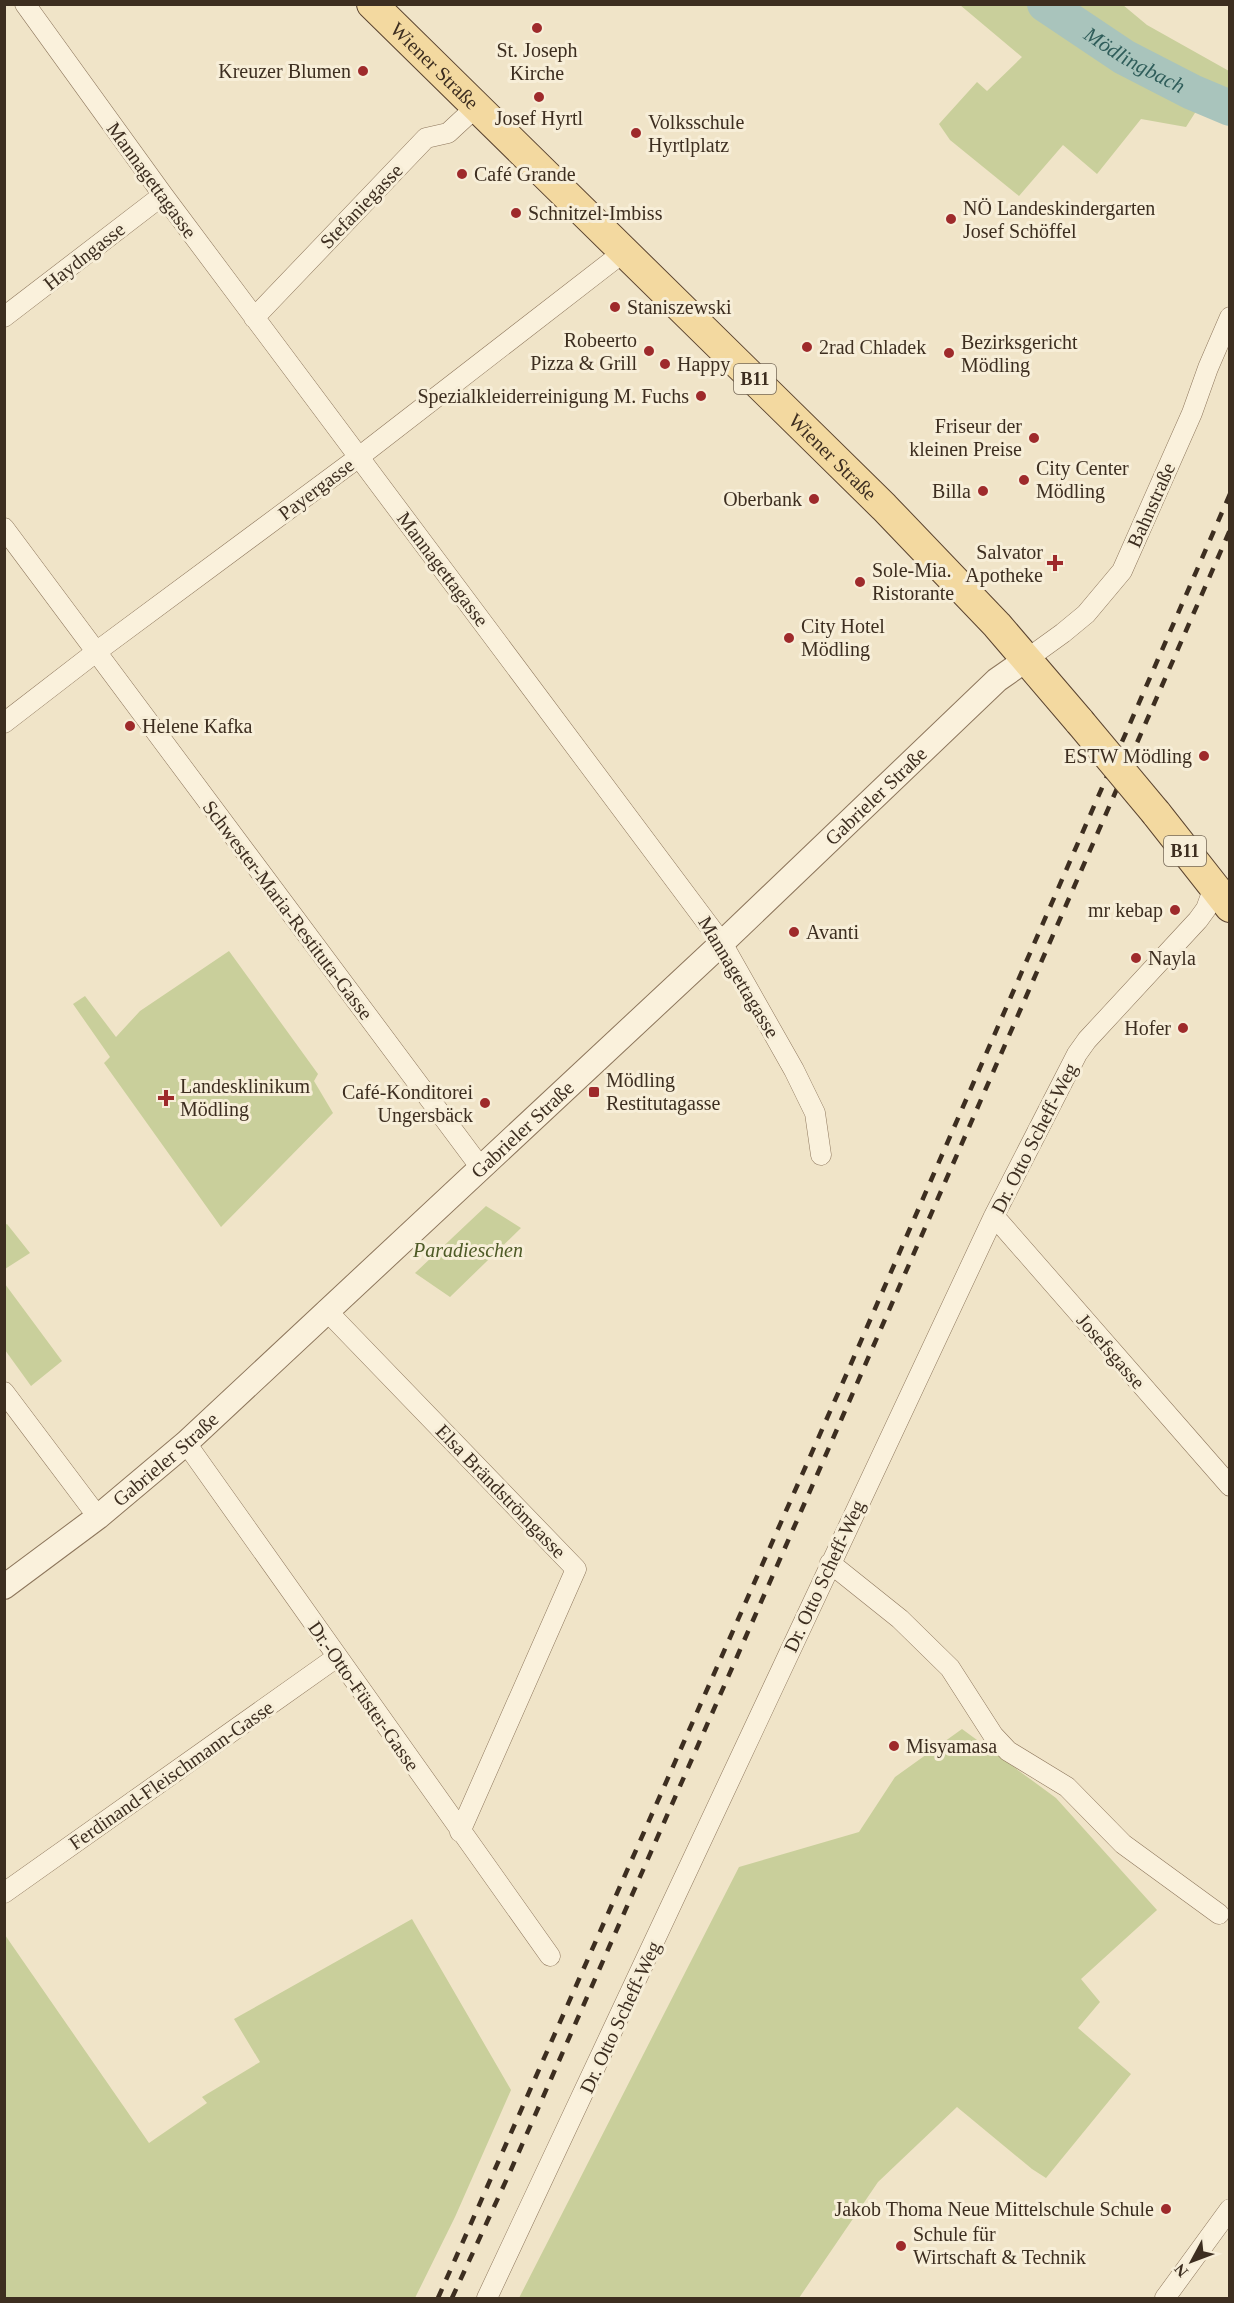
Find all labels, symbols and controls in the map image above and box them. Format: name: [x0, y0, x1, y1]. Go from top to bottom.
street label: Wiener Straße: [386, 18, 483, 114]
marker: St. Joseph Kirche: [530, 21, 544, 35]
water label: Mödlingbach: [1079, 21, 1189, 98]
place label: St. Joseph Kirche: [496, 39, 578, 84]
place label: Kreuzer Blumen: [218, 60, 351, 82]
marker: Kreuzer Blumen: [356, 64, 370, 78]
marker: Josef Hyrtl: [532, 90, 546, 104]
place label: Josef Hyrtl: [495, 107, 584, 130]
place label: Volksschule Hyrtlplatz: [648, 111, 744, 157]
street label: Mannagettagasse: [102, 118, 201, 243]
marker: Volksschule Hyrtlplatz: [629, 126, 643, 140]
street label: Stefaniegasse: [315, 159, 408, 253]
place label: Café Grande: [474, 163, 576, 185]
marker: Café Grande: [455, 167, 469, 181]
place label: NÖ Landeskindergarten Josef Schöffel: [963, 197, 1155, 242]
place label: Schnitzel-Imbiss: [528, 202, 663, 224]
marker: Schnitzel-Imbiss: [509, 206, 523, 220]
marker: NÖ Landeskindergarten Josef Schöffel: [944, 212, 958, 226]
street label: Haydngasse: [39, 218, 130, 295]
place label: Staniszewski: [627, 296, 732, 318]
marker: Staniszewski: [608, 300, 622, 314]
place label: Robeerto Pizza & Grill: [530, 329, 637, 374]
place label: Bezirksgericht Mödling: [961, 331, 1078, 377]
place label: 2rad Chladek: [819, 336, 926, 358]
marker: 2rad Chladek: [800, 340, 814, 354]
marker: Robeerto Pizza & Grill: [642, 344, 656, 358]
marker: Bezirksgericht Mödling: [942, 346, 956, 360]
place label: Happy: [677, 353, 730, 376]
marker: Happy: [658, 357, 672, 371]
road number: B11: [734, 364, 776, 394]
place label: Spezialkleiderreinigung M. Fuchs: [417, 385, 689, 408]
marker: Spezialkleiderreinigung M. Fuchs: [694, 389, 708, 403]
street label: Wiener Straße: [784, 409, 881, 505]
place label: Friseur der kleinen Preise: [909, 415, 1022, 460]
marker: Friseur der kleinen Preise: [1027, 431, 1041, 445]
street label: Payergasse: [274, 454, 359, 525]
place label: City Center Mödling: [1036, 457, 1129, 503]
street label: Bahnstraße: [1123, 459, 1179, 551]
marker: City Center Mödling: [1017, 473, 1031, 487]
place label: Billa: [932, 480, 971, 502]
marker: Billa: [976, 484, 990, 498]
place label: Oberbank: [723, 488, 802, 510]
marker: Oberbank: [807, 492, 821, 506]
street label: Mannagettagasse: [392, 507, 493, 631]
place label: Salvator Apotheke: [965, 541, 1043, 587]
marker: Salvator Apotheke: [1048, 556, 1062, 570]
place label: Sole-Mia. Ristorante: [872, 559, 954, 604]
marker: Sole-Mia. Ristorante: [853, 575, 867, 589]
place label: City Hotel Mödling: [801, 615, 885, 661]
marker: City Hotel Mödling: [782, 631, 796, 645]
place label: Helene Kafka: [142, 715, 253, 737]
marker: Helene Kafka: [123, 719, 137, 733]
street label: Gabrieler Straße: [821, 742, 931, 849]
place label: ESTW Mödling: [1064, 745, 1192, 768]
marker: ESTW Mödling: [1197, 749, 1211, 763]
street label: Schwester-Maria-Restituta-Gasse: [198, 796, 378, 1024]
road number: B11: [1164, 836, 1206, 866]
place label: mr kebap: [1088, 899, 1163, 922]
marker: mr kebap: [1168, 903, 1182, 917]
street label: Mannagettagasse: [693, 912, 784, 1042]
place label: Avanti: [806, 921, 859, 943]
marker: Avanti: [787, 925, 801, 939]
place label: Nayla: [1148, 947, 1196, 970]
marker: Nayla: [1129, 951, 1143, 965]
place label: Hofer: [1124, 1017, 1171, 1039]
marker: Hofer: [1176, 1021, 1190, 1035]
street label: Dr. Otto Scheff-Weg: [987, 1059, 1082, 1217]
place label: Mödling Restitutagasse: [606, 1069, 721, 1115]
place label: Landesklinikum Mödling: [180, 1075, 310, 1121]
street label: Gabrieler Straße: [467, 1076, 578, 1182]
place label: Café-Konditorei Ungersbäck: [342, 1081, 473, 1127]
marker: Mödling Restitutagasse: [587, 1085, 601, 1099]
marker: Landesklinikum Mödling: [157, 1089, 175, 1107]
marker: Café-Konditorei Ungersbäck: [478, 1096, 492, 1110]
park label: Paradieschen: [412, 1239, 523, 1261]
street label: Josefsgasse: [1072, 1309, 1150, 1394]
street label: Gabrieler Straße: [108, 1408, 223, 1511]
street label: Elsa Brändströmgasse: [431, 1420, 571, 1563]
street label: Dr. Otto Scheff-Weg: [779, 1496, 870, 1656]
street label: Dr.-Otto-Füster-Gasse: [304, 1617, 424, 1775]
street label: Ferdinand-Fleischmann-Gasse: [65, 1696, 278, 1854]
place label: Misyamasa: [906, 1735, 997, 1758]
marker: Misyamasa: [887, 1739, 901, 1753]
street label: Dr. Otto Scheff-Weg: [575, 1937, 666, 2097]
place label: Jakob Thoma Neue Mittelschule Schule: [834, 2198, 1154, 2220]
marker: Jakob Thoma Neue Mittelschule Schule: [1159, 2202, 1173, 2216]
place label: Schule für Wirtschaft & Technik: [913, 2223, 1086, 2268]
north arrow: [1162, 2231, 1222, 2291]
marker: Schule für Wirtschaft & Technik: [894, 2239, 908, 2253]
text: N: [1171, 2260, 1191, 2280]

